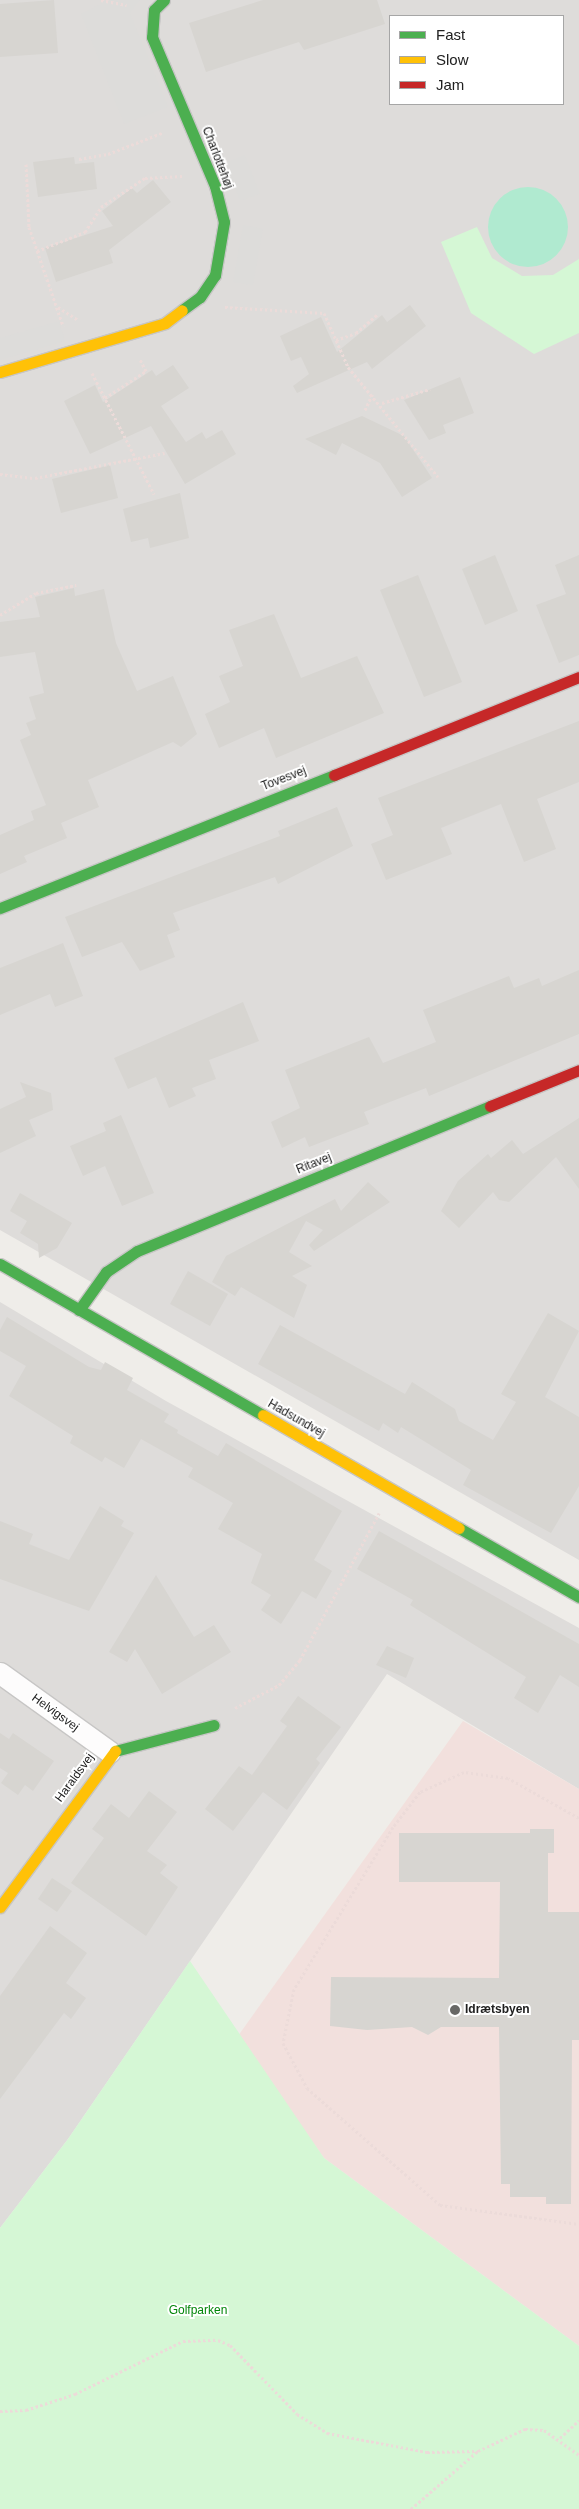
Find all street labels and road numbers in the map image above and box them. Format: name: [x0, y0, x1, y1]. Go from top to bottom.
street label: Charlottehøj: [199, 125, 235, 191]
street label: Tovesvej: [260, 764, 308, 794]
street label: Ritavej: [294, 1150, 334, 1178]
street label: Hadsundvej: [265, 1397, 327, 1441]
street label: Helvigsvej: [29, 1691, 81, 1735]
street label: Haraldsvej: [53, 1751, 97, 1805]

